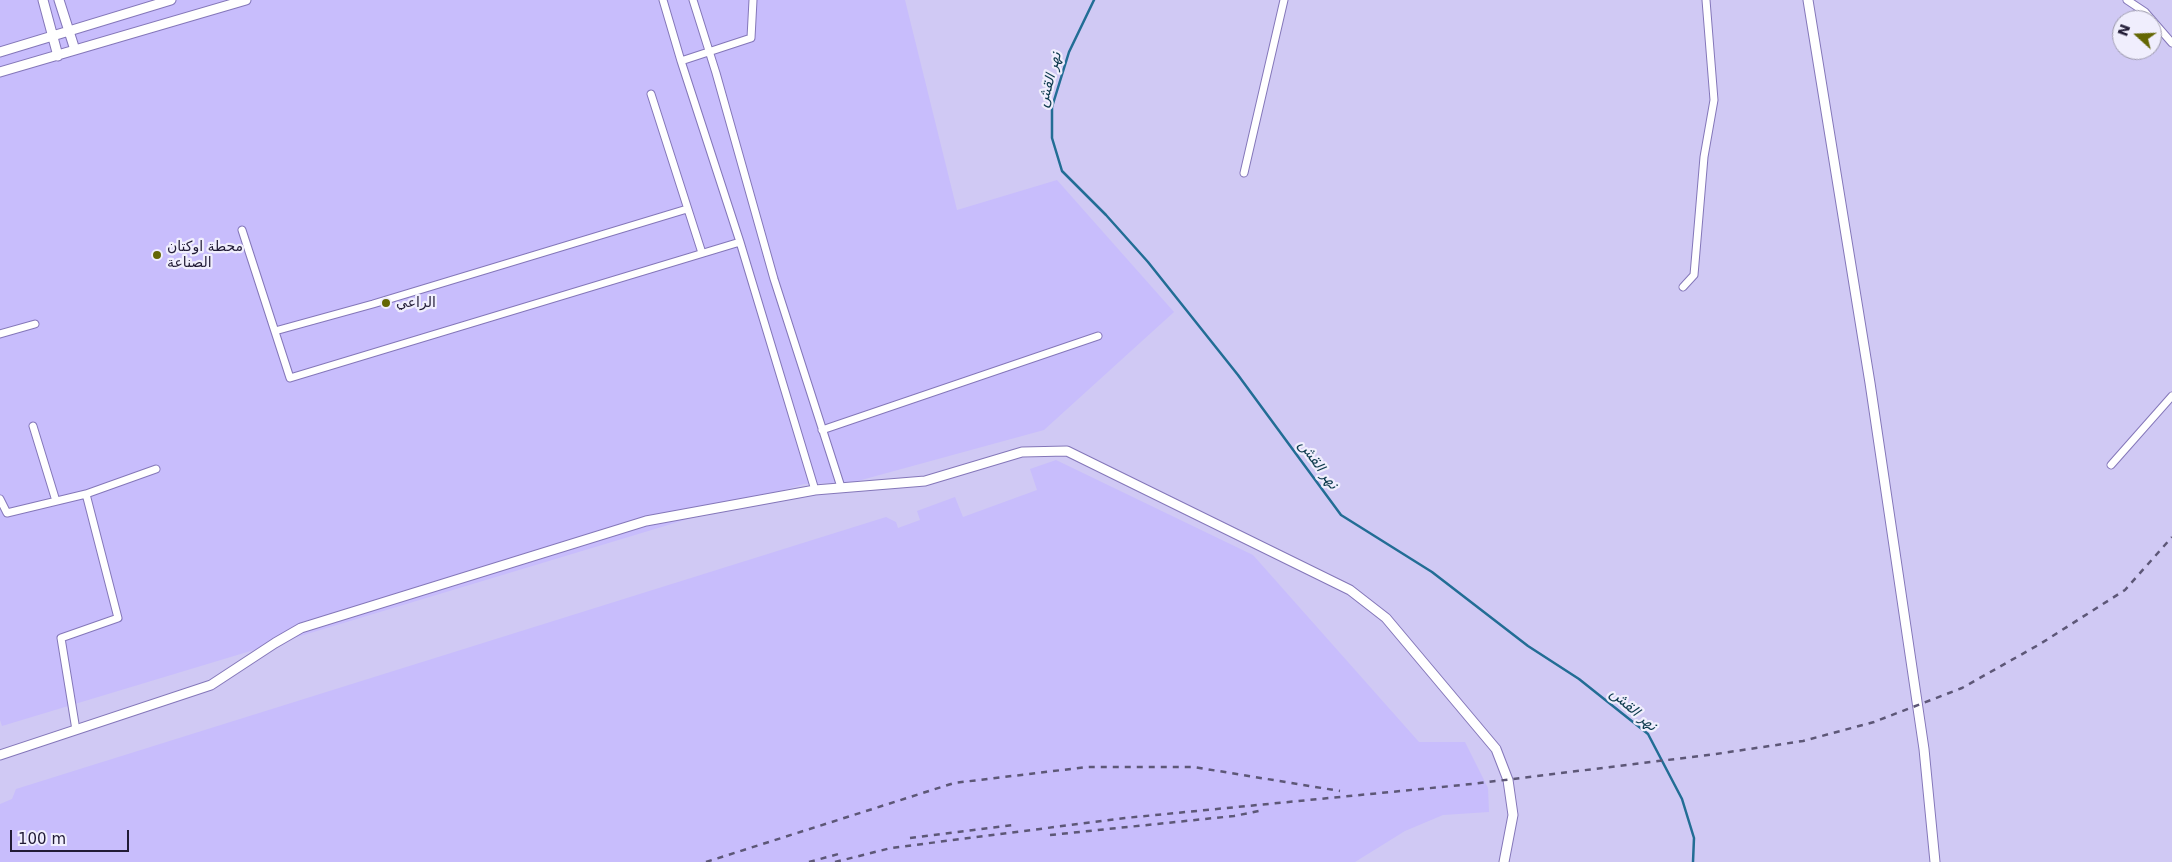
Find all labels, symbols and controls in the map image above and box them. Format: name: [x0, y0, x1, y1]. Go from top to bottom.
north arrow: [2112, 10, 2162, 60]
text: N: [2114, 22, 2133, 38]
water label: نهر القش: [1034, 51, 1066, 109]
place label: محطة اوكتان الصناعة: [167, 239, 243, 272]
marker: محطة اوكتان الصناعة: [151, 249, 163, 261]
place label: الراعي: [396, 295, 436, 311]
marker: الراعي: [380, 297, 392, 309]
water label: نهر القش: [1294, 437, 1342, 493]
water label: نهر القش: [1606, 685, 1660, 735]
scale bar: [12, 820, 131, 852]
text: 100 m: [18, 830, 66, 848]

